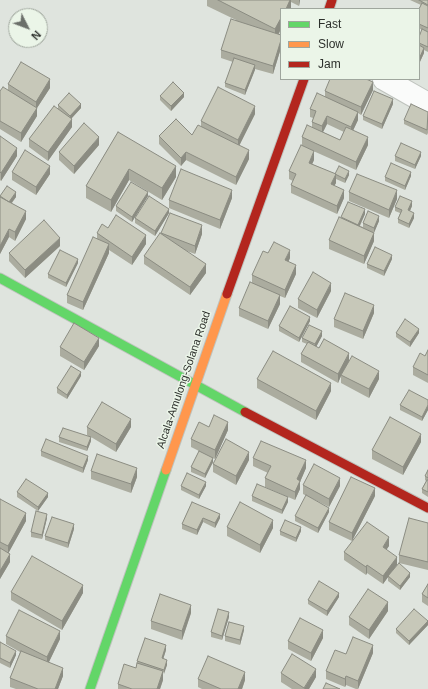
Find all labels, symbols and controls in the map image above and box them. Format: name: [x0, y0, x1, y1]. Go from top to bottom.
north arrow: [8, 8, 48, 48]
legend: [280, 8, 420, 80]
text: Fast: [318, 17, 341, 31]
text: N: [29, 28, 43, 42]
text: Slow: [318, 37, 344, 51]
text: Jam: [318, 57, 341, 71]
street label: Alcala-Amulong-Solana Road: [154, 310, 214, 450]

